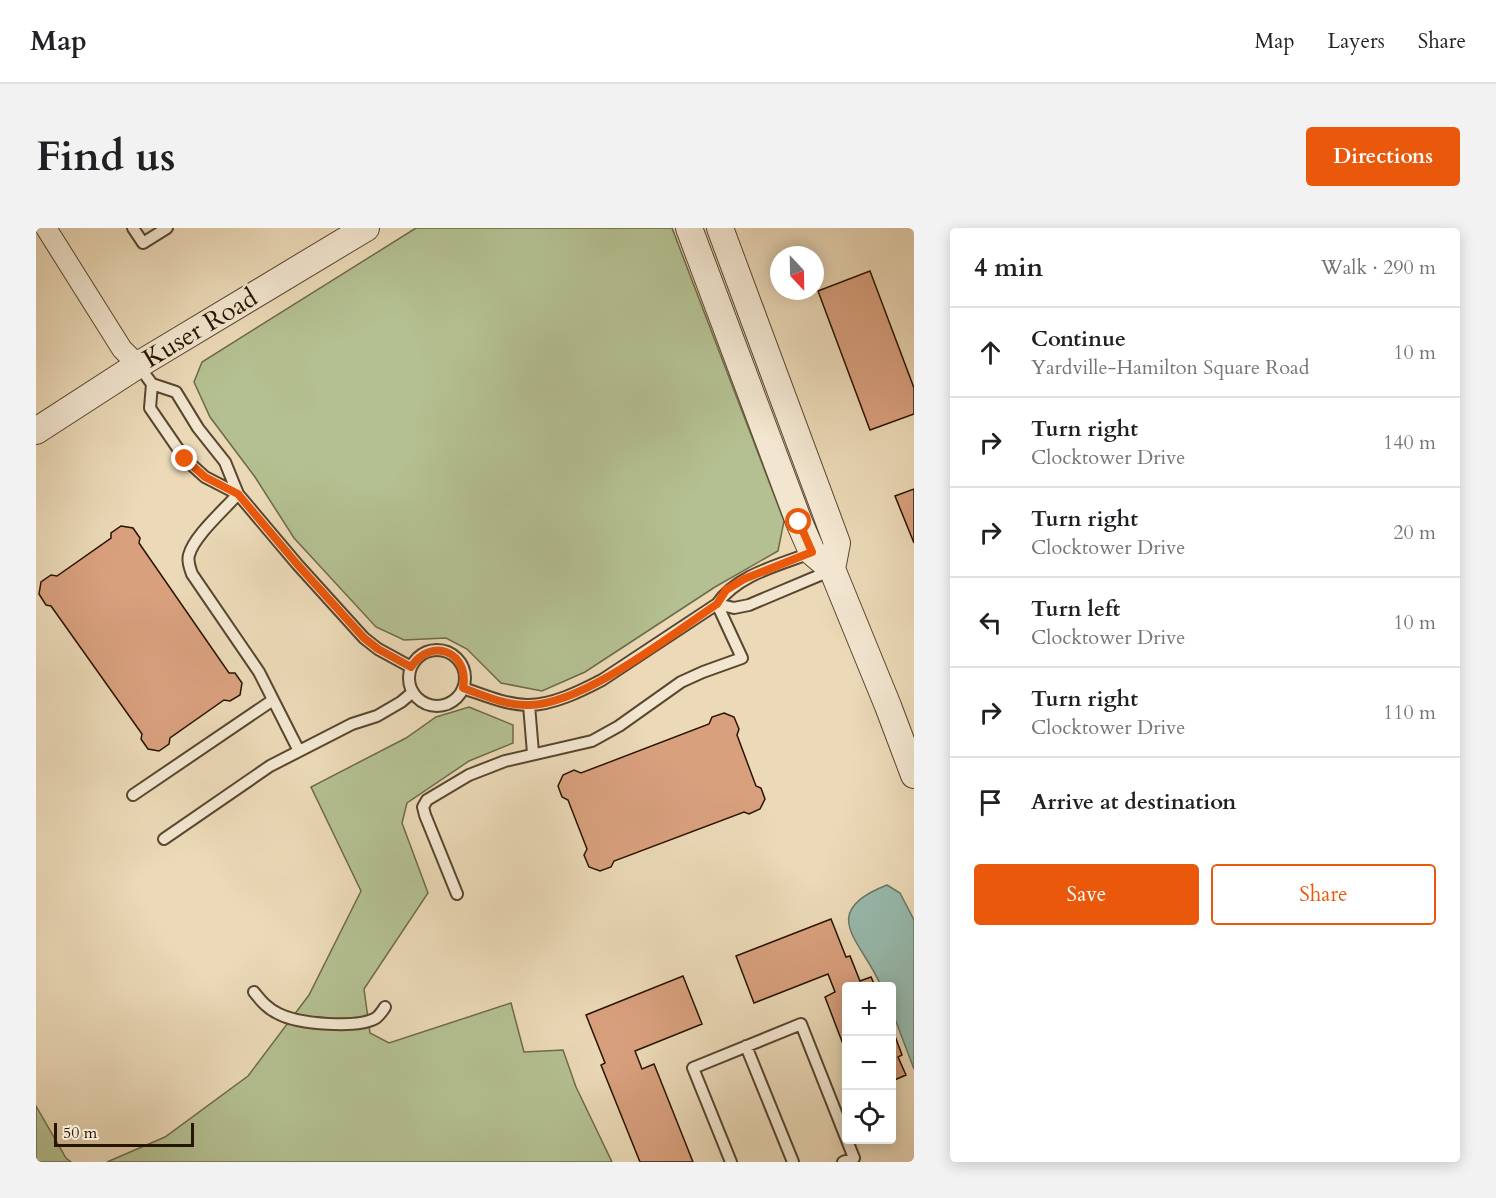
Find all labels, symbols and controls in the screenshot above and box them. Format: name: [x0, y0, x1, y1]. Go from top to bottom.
text: Map: [30, 22, 87, 60]
text: Map: [1255, 27, 1295, 56]
text: Layers: [1328, 27, 1385, 56]
text: Share: [1418, 27, 1466, 56]
button: Directions: [1306, 127, 1460, 186]
text: Find us: [36, 128, 176, 185]
north arrow: [770, 246, 824, 300]
text: 4 min: [974, 250, 1043, 285]
text: Walk · 290 m: [1321, 254, 1436, 281]
street label: Kuser Road: [136, 280, 264, 376]
text: Continue: [1031, 324, 1126, 354]
icon: ahead: [974, 336, 1007, 369]
text: 10 m: [1393, 339, 1436, 366]
text: Yardville-Hamilton Square Road: [1031, 354, 1309, 381]
text: Turn right: [1031, 414, 1138, 444]
icon: right: [974, 426, 1007, 459]
text: 140 m: [1383, 429, 1436, 456]
text: Clocktower Drive: [1031, 444, 1185, 471]
route end: [171, 445, 197, 471]
text: Turn right: [1031, 504, 1138, 534]
route start: [785, 508, 811, 534]
icon: right: [974, 516, 1007, 549]
text: 20 m: [1393, 519, 1436, 546]
text: Clocktower Drive: [1031, 534, 1185, 561]
text: Turn left: [1031, 594, 1120, 624]
icon: left: [974, 606, 1007, 639]
text: 10 m: [1393, 609, 1436, 636]
text: Clocktower Drive: [1031, 624, 1185, 651]
text: Turn right: [1031, 684, 1138, 714]
icon: right: [974, 696, 1007, 729]
text: 110 m: [1383, 699, 1436, 726]
text: Clocktower Drive: [1031, 714, 1185, 741]
icon: arrive: [974, 786, 1007, 819]
text: Arrive at destination: [1031, 787, 1236, 817]
button: Save: [974, 864, 1199, 925]
button: Share: [1211, 864, 1436, 925]
map controls: [842, 982, 896, 1144]
button: +: [842, 982, 896, 1036]
button: −: [842, 1036, 896, 1090]
button: locate: [842, 1090, 896, 1144]
scale bar: [54, 1120, 194, 1148]
text: 50 m: [63, 1122, 97, 1144]

